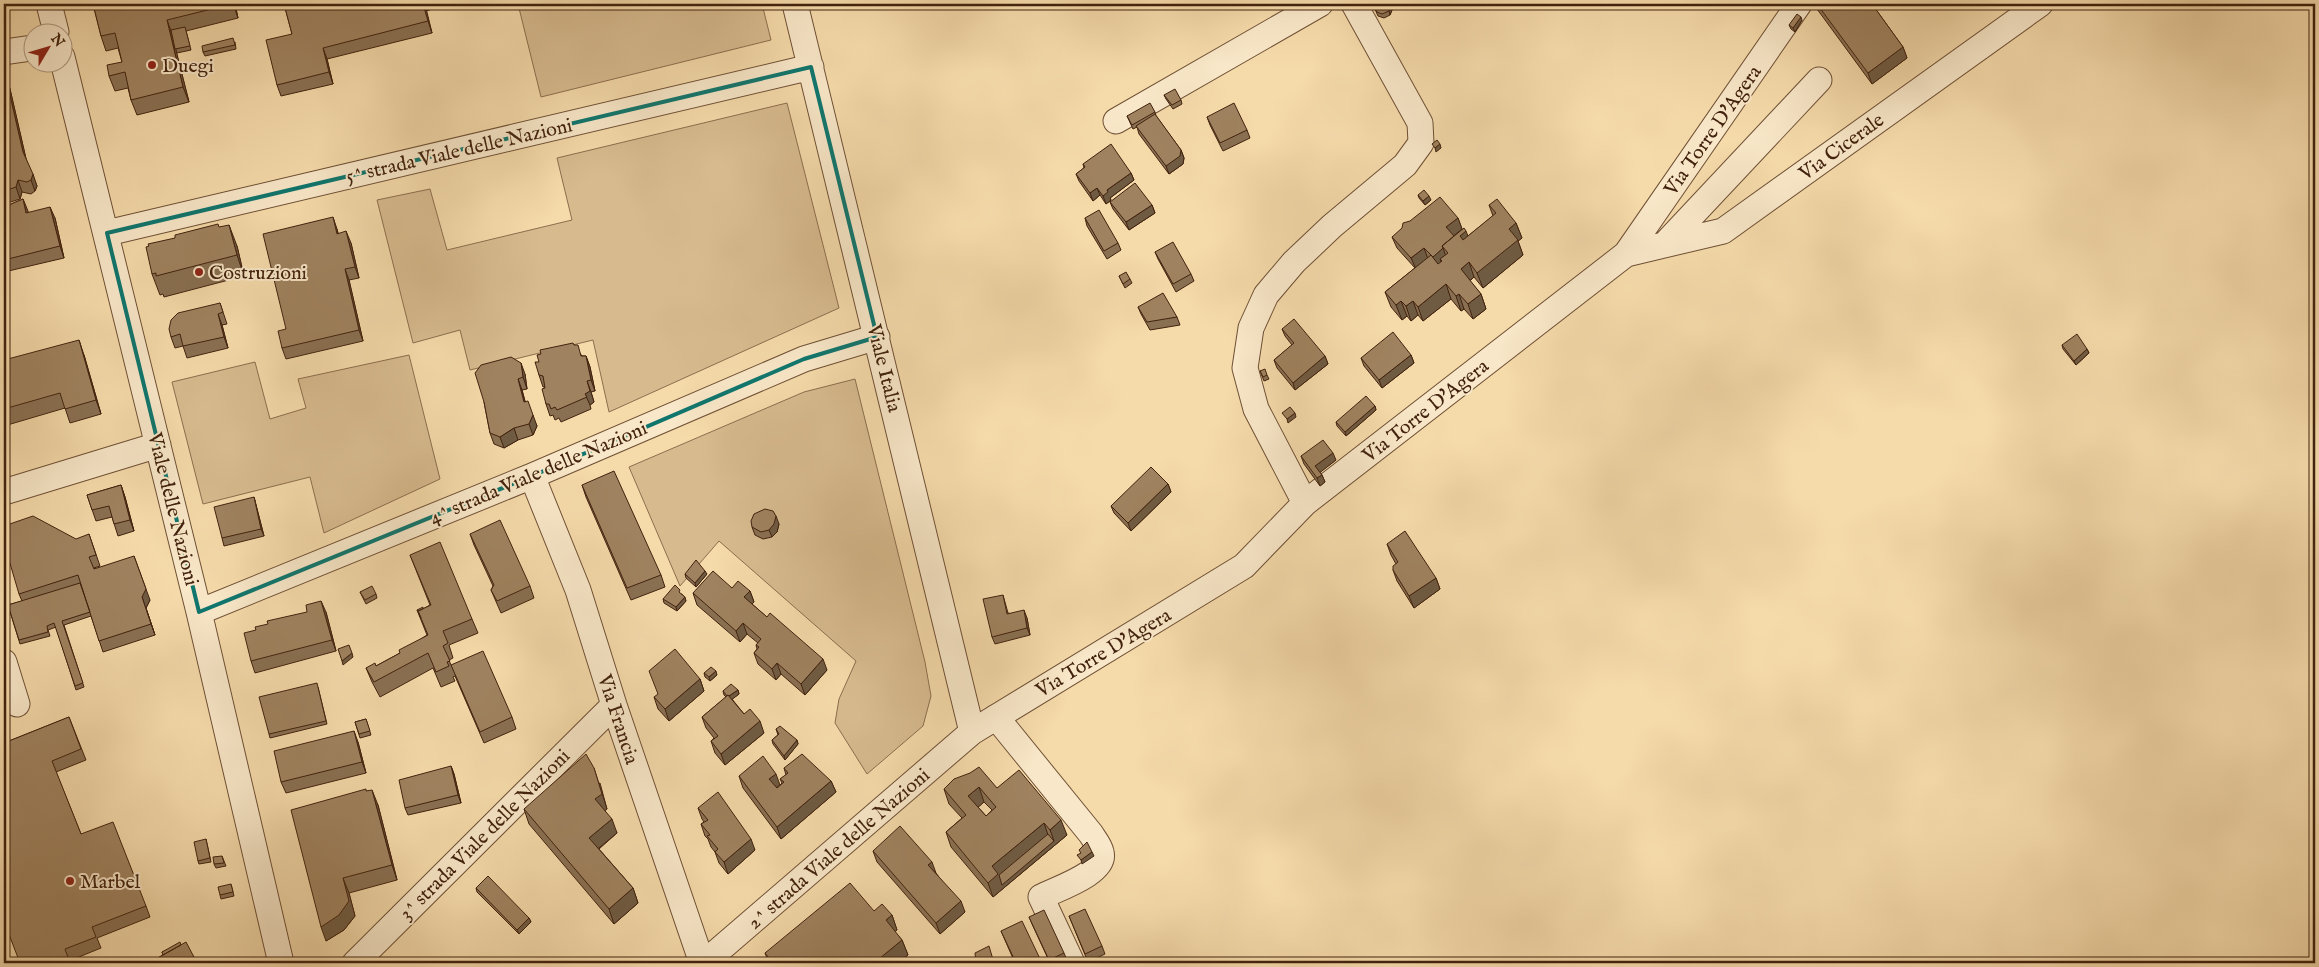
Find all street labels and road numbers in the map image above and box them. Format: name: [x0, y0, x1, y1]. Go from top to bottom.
street label: Via Torre D'Agera: [1658, 61, 1768, 202]
street label: Via Cicerale: [1794, 108, 1889, 187]
street label: 5^ strada Viale delle Nazioni: [344, 113, 575, 190]
street label: Viale Italia: [860, 321, 907, 415]
street label: Via Torre D'Agera: [1357, 354, 1494, 469]
street label: 4^ strada Viale delle Nazioni: [426, 416, 651, 531]
street label: Viale delle Nazioni: [141, 429, 204, 588]
street label: Via Torre D'Agera: [1031, 603, 1176, 704]
street label: Via Francia: [591, 670, 644, 768]
street label: 3^ strada Viale delle Nazioni: [394, 744, 576, 926]
street label: 2^ strada Viale delle Nazioni: [743, 763, 935, 935]

